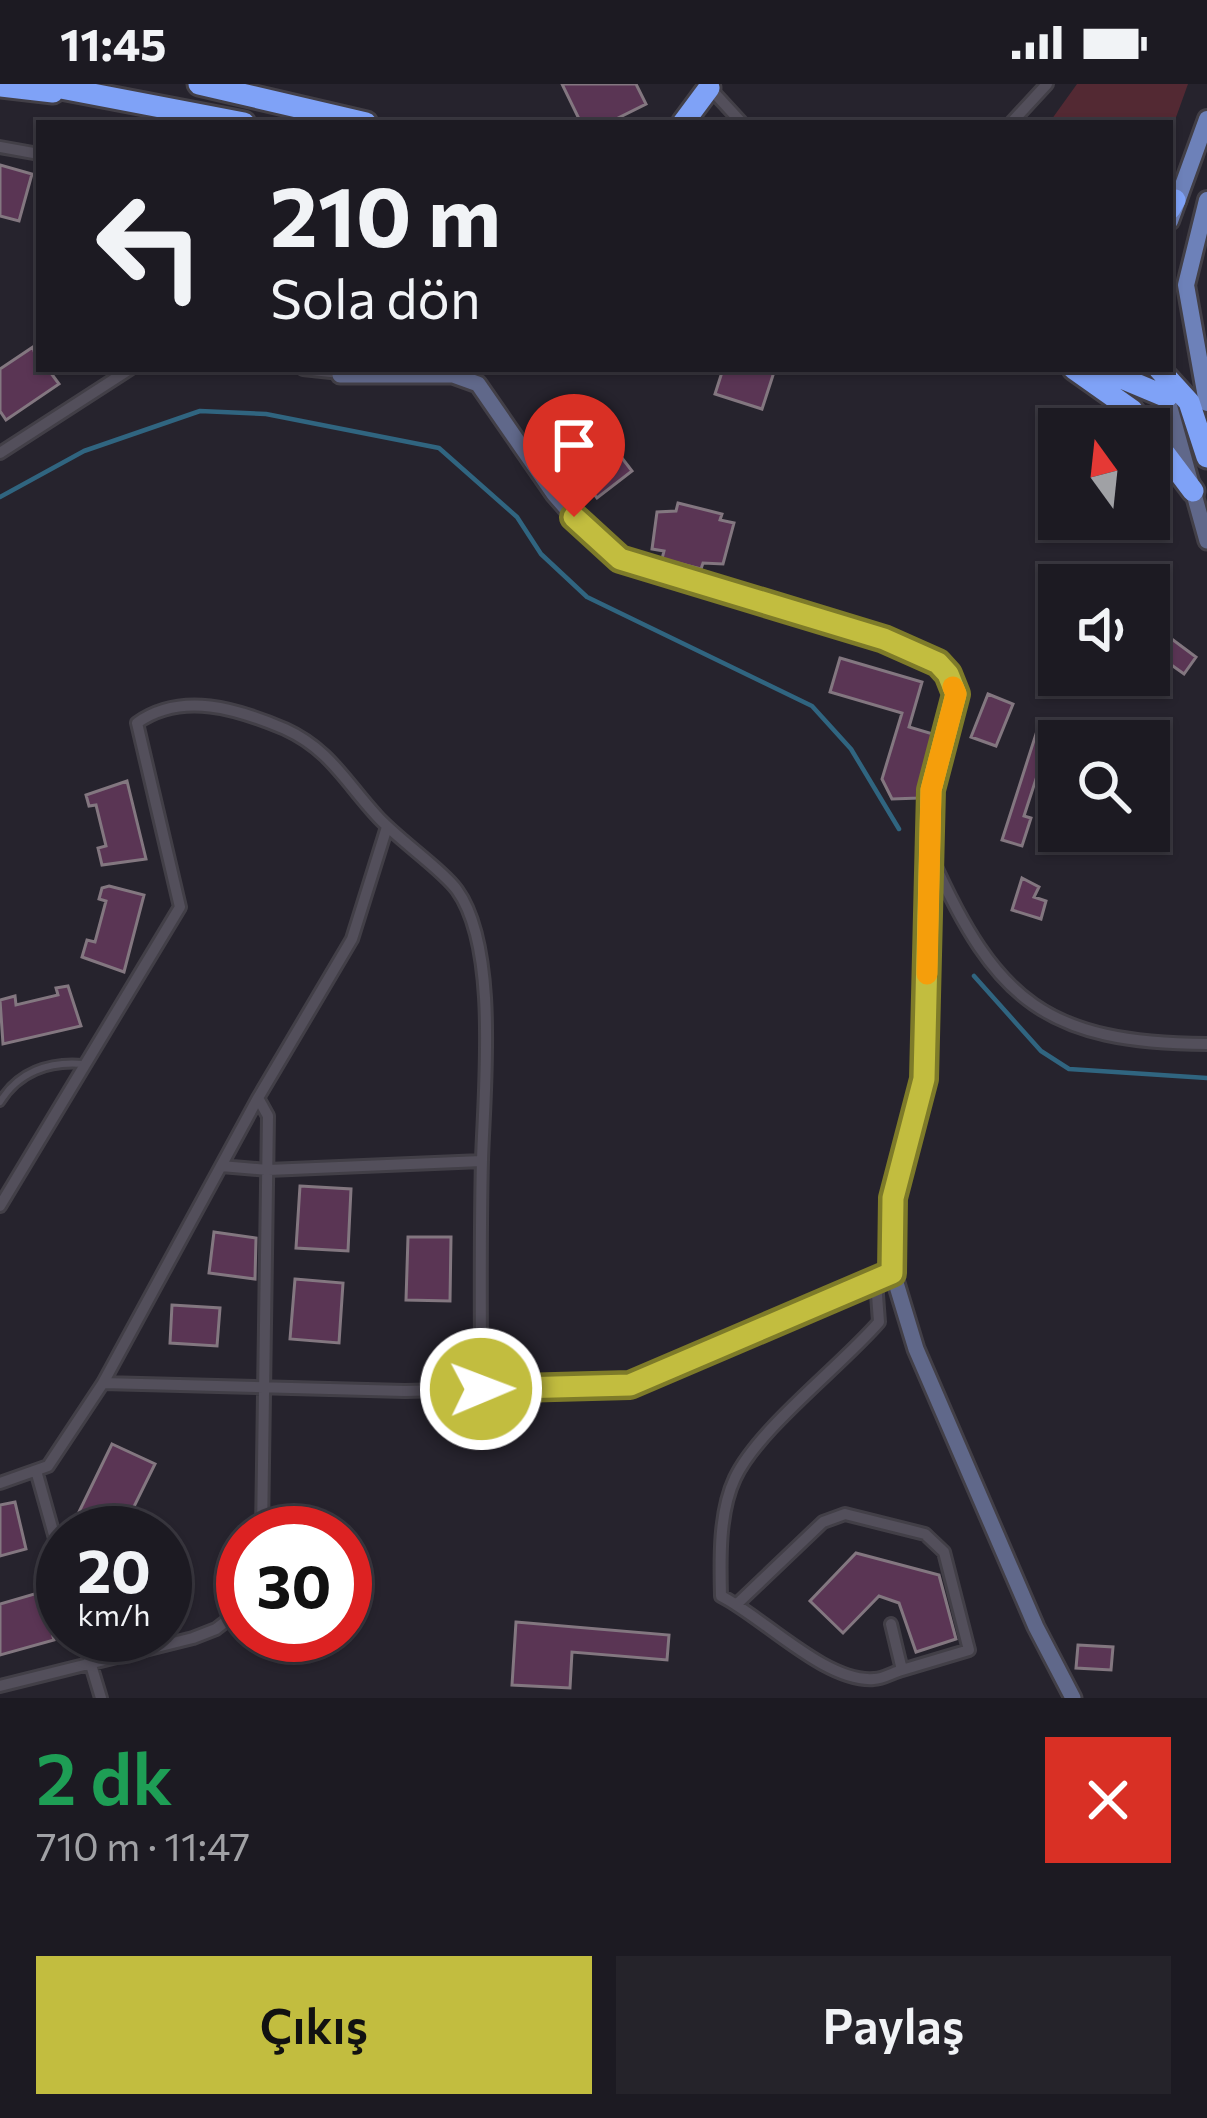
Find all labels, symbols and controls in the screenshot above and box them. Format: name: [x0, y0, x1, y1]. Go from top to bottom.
text: 11:45: [60, 15, 166, 70]
text: 210 m: [270, 162, 501, 264]
icon: left: [72, 168, 228, 324]
text: Sola dön: [270, 264, 481, 330]
pin: [523, 394, 625, 517]
north arrow: [1038, 408, 1170, 540]
map controls: [1038, 408, 1170, 852]
icon: arrive: [541, 412, 607, 478]
button: sound: [1038, 564, 1170, 696]
button: search: [1038, 720, 1170, 852]
position arrow: [418, 1326, 544, 1452]
speed limit sign: 30: [216, 1506, 372, 1662]
text: 20: [77, 1532, 151, 1605]
text: km/h: [78, 1595, 150, 1632]
text: 2 dk: [36, 1732, 173, 1820]
button: close: [1045, 1737, 1171, 1863]
text: 710 m · 11:47: [36, 1821, 250, 1869]
button: Çıkış: [36, 1956, 592, 2094]
button: Paylaş: [616, 1956, 1171, 2094]

